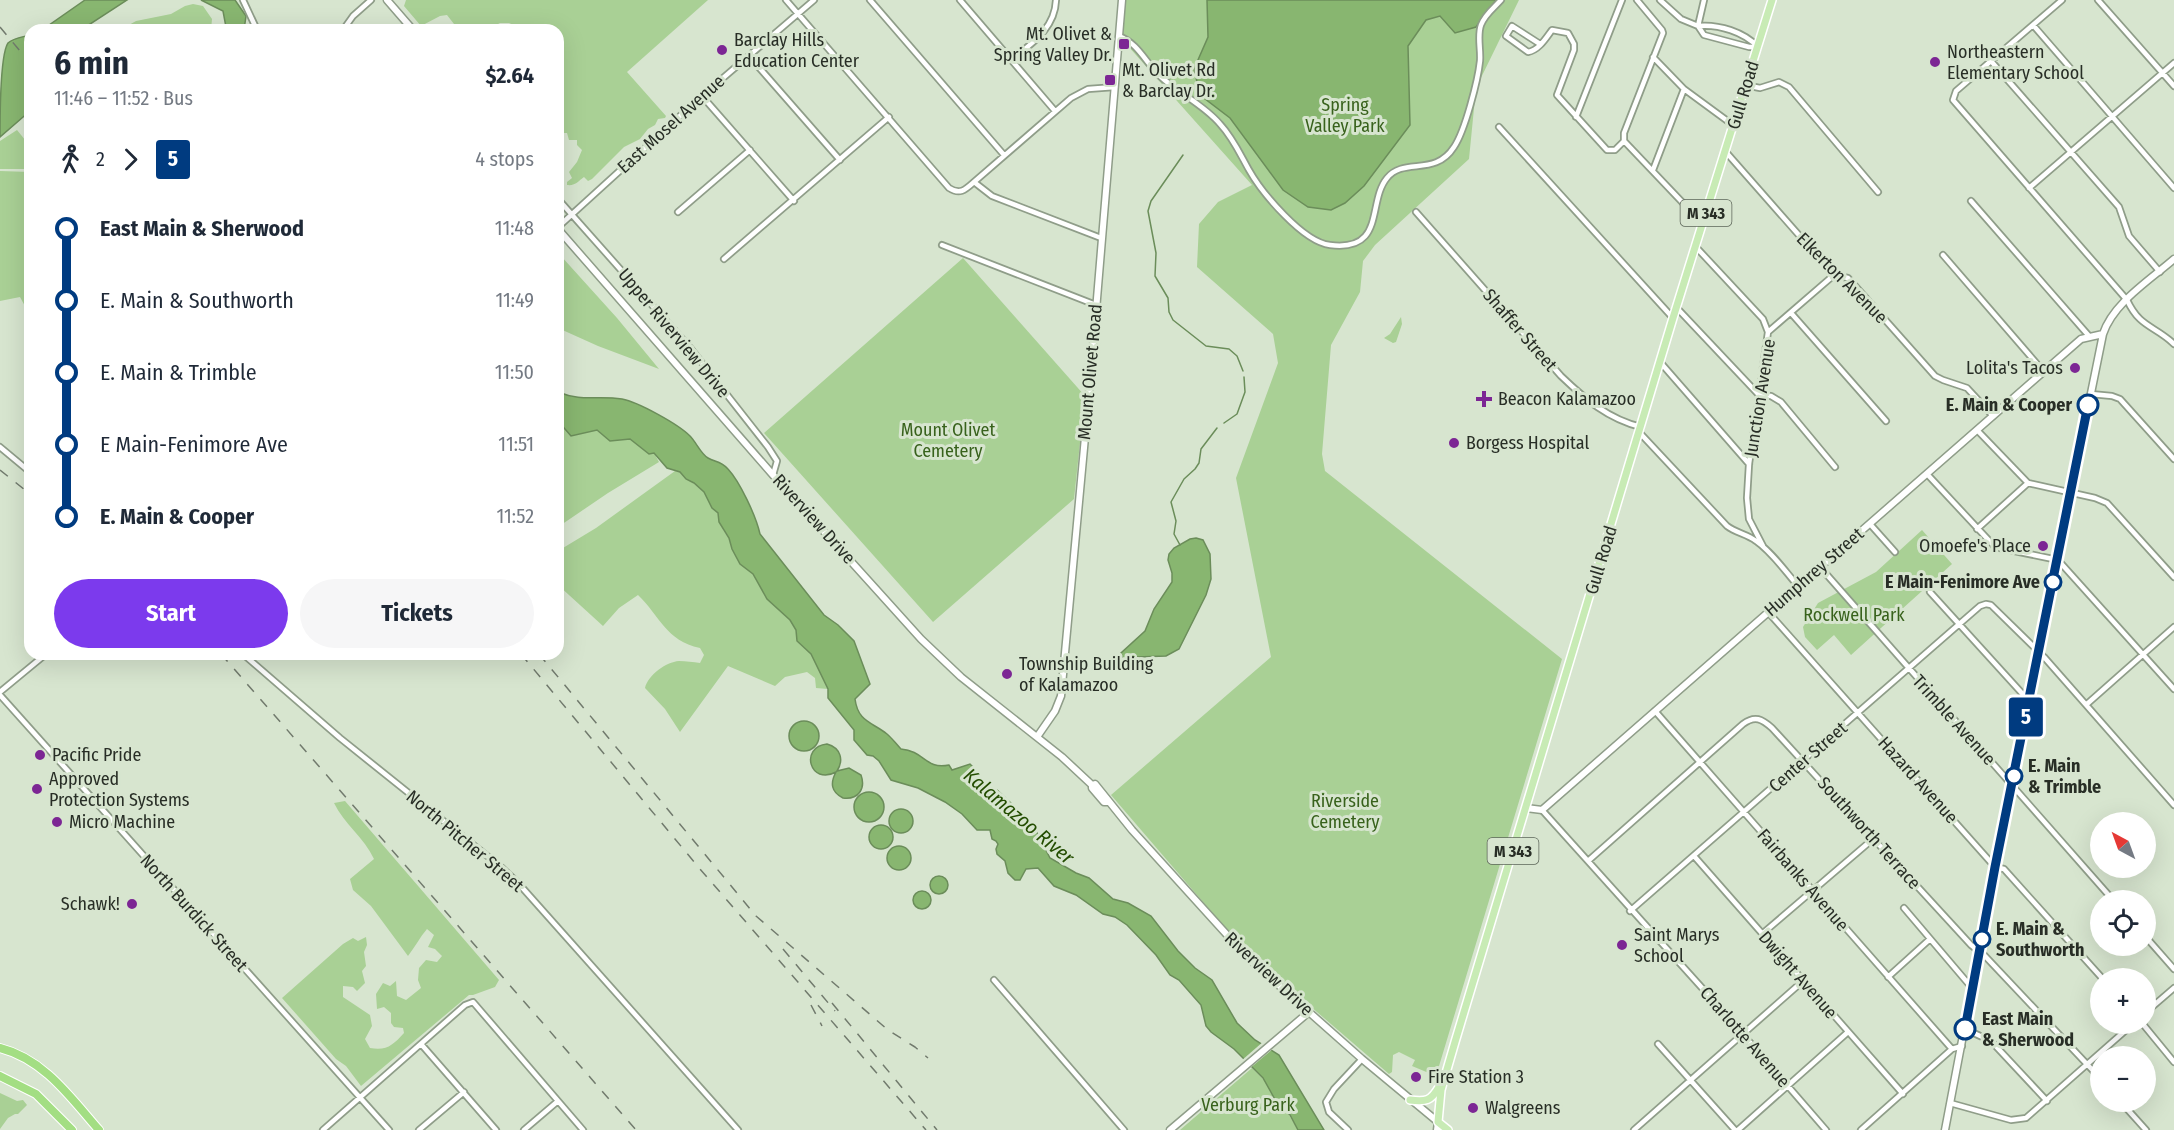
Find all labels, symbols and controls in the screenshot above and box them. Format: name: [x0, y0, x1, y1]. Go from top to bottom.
place label: Mt. Olivet & Spring Valley Dr.: [994, 23, 1112, 66]
place label: Barclay Hills Education Center: [734, 29, 860, 72]
marker: Mt. Olivet & Spring Valley Dr.: [1117, 37, 1131, 51]
place label: Northeastern Elementary School: [1947, 41, 2084, 84]
text: 6 min: [54, 43, 129, 83]
marker: Barclay Hills Education Center: [715, 43, 729, 57]
marker: Northeastern Elementary School: [1928, 55, 1942, 69]
street label: Gull Road: [1722, 58, 1764, 132]
place label: Mt. Olivet Rd & Barclay Dr.: [1122, 59, 1216, 102]
text: $2.64: [485, 62, 534, 89]
street label: East Mosel Avenue: [613, 70, 729, 178]
marker: Mt. Olivet Rd & Barclay Dr.: [1103, 73, 1117, 87]
text: 11:46 – 11:52 · Bus: [54, 86, 193, 110]
park label: Spring Valley Park: [1305, 94, 1385, 137]
icon: walk: [54, 143, 87, 176]
icon: forward: [114, 143, 147, 176]
text: 5: [168, 146, 178, 172]
text: 2: [96, 147, 105, 171]
text: 4 stops: [475, 147, 534, 171]
road number: M 343: [1680, 200, 1732, 226]
text: East Main & Sherwood: [100, 215, 304, 242]
text: 11:48: [495, 216, 534, 240]
street label: Elkerton Avenue: [1792, 228, 1892, 328]
street label: Upper Riverview Drive: [613, 264, 735, 402]
street label: Shaffer Street: [1478, 284, 1562, 376]
text: E. Main & Southworth: [100, 287, 294, 314]
text: 11:49: [496, 288, 534, 312]
street label: Mount Olivet Road: [1073, 303, 1107, 441]
street label: Junction Avenue: [1740, 337, 1780, 459]
place label: Lolita's Tacos: [1966, 357, 2063, 379]
text: E. Main & Trimble: [100, 359, 257, 386]
text: 11:50: [495, 360, 534, 384]
marker: Lolita's Tacos: [2068, 361, 2082, 375]
place label: Beacon Kalamazoo: [1498, 388, 1636, 410]
marker: Beacon Kalamazoo: [1475, 390, 1493, 408]
place label: E. Main & Cooper: [1946, 394, 2072, 416]
marker: E. Main & Cooper: [2077, 394, 2099, 416]
park label: Mount Olivet Cemetery: [901, 419, 995, 462]
text: E Main-Fenimore Ave: [100, 431, 288, 458]
text: 11:51: [498, 432, 534, 456]
place label: Borgess Hospital: [1466, 432, 1589, 454]
marker: Borgess Hospital: [1447, 436, 1461, 450]
street label: Riverview Drive: [768, 470, 860, 568]
text: E. Main & Cooper: [100, 503, 254, 530]
text: 11:52: [497, 504, 534, 528]
street label: Gull Road: [1580, 523, 1622, 597]
street label: Humphrey Street: [1760, 523, 1868, 621]
place label: Omoefe's Place: [1919, 535, 2031, 557]
marker: Omoefe's Place: [2036, 539, 2050, 553]
place label: E Main-Fenimore Ave: [1885, 571, 2040, 593]
marker: E Main-Fenimore Ave: [2044, 573, 2062, 591]
button: Start: [54, 579, 288, 648]
button: Tickets: [300, 579, 534, 648]
park label: Rockwell Park: [1803, 604, 1905, 626]
place label: Township Building of Kalamazoo: [1019, 653, 1154, 696]
marker: Township Building of Kalamazoo: [1000, 667, 1014, 681]
street label: Trimble Avenue: [1908, 670, 2000, 770]
line badge: 5: [2006, 698, 2046, 736]
text: 5: [2021, 704, 2031, 730]
street label: Center Street: [1764, 717, 1852, 797]
street label: Hazard Avenue: [1873, 732, 1963, 828]
place label: Pacific Pride: [52, 744, 141, 766]
marker: Pacific Pride: [33, 748, 47, 762]
place label: E. Main & Trimble: [2028, 755, 2101, 798]
water label: Kalamazoo River: [959, 763, 1080, 870]
marker: E. Main & Trimble: [2005, 767, 2023, 785]
place label: Approved Protection Systems: [49, 768, 190, 811]
street label: Southworth Terrace: [1813, 772, 1925, 894]
marker: Approved Protection Systems: [30, 782, 44, 796]
street label: North Pitcher Street: [402, 785, 528, 897]
park label: Riverside Cemetery: [1310, 790, 1380, 833]
place label: Micro Machine: [69, 811, 175, 833]
north arrow: [2090, 812, 2156, 878]
map controls: [2090, 812, 2156, 1112]
marker: Micro Machine: [50, 815, 64, 829]
street label: Fairbanks Avenue: [1753, 824, 1854, 936]
road number: M 343: [1488, 838, 1538, 864]
street label: North Burdick Street: [136, 850, 252, 976]
button: locate: [2090, 890, 2156, 956]
place label: Schawk!: [61, 893, 120, 915]
marker: Schawk!: [125, 897, 139, 911]
place label: E. Main & Southworth: [1996, 918, 2084, 961]
place label: Saint Marys School: [1634, 924, 1720, 967]
street label: Riverview Drive: [1220, 927, 1318, 1021]
street label: Dwight Avenue: [1754, 927, 1842, 1023]
marker: E. Main & Southworth: [1973, 930, 1991, 948]
marker: Saint Marys School: [1615, 938, 1629, 952]
button: +: [2090, 968, 2156, 1034]
street label: Charlotte Avenue: [1695, 982, 1795, 1092]
place label: East Main & Sherwood: [1982, 1008, 2074, 1051]
marker: East Main & Sherwood: [1954, 1018, 1976, 1040]
button: −: [2090, 1046, 2156, 1112]
place label: Fire Station 3: [1428, 1066, 1524, 1088]
marker: Fire Station 3: [1409, 1070, 1423, 1084]
park label: Verburg Park: [1201, 1094, 1295, 1116]
place label: Walgreens: [1485, 1097, 1561, 1119]
marker: Walgreens: [1466, 1101, 1480, 1115]

